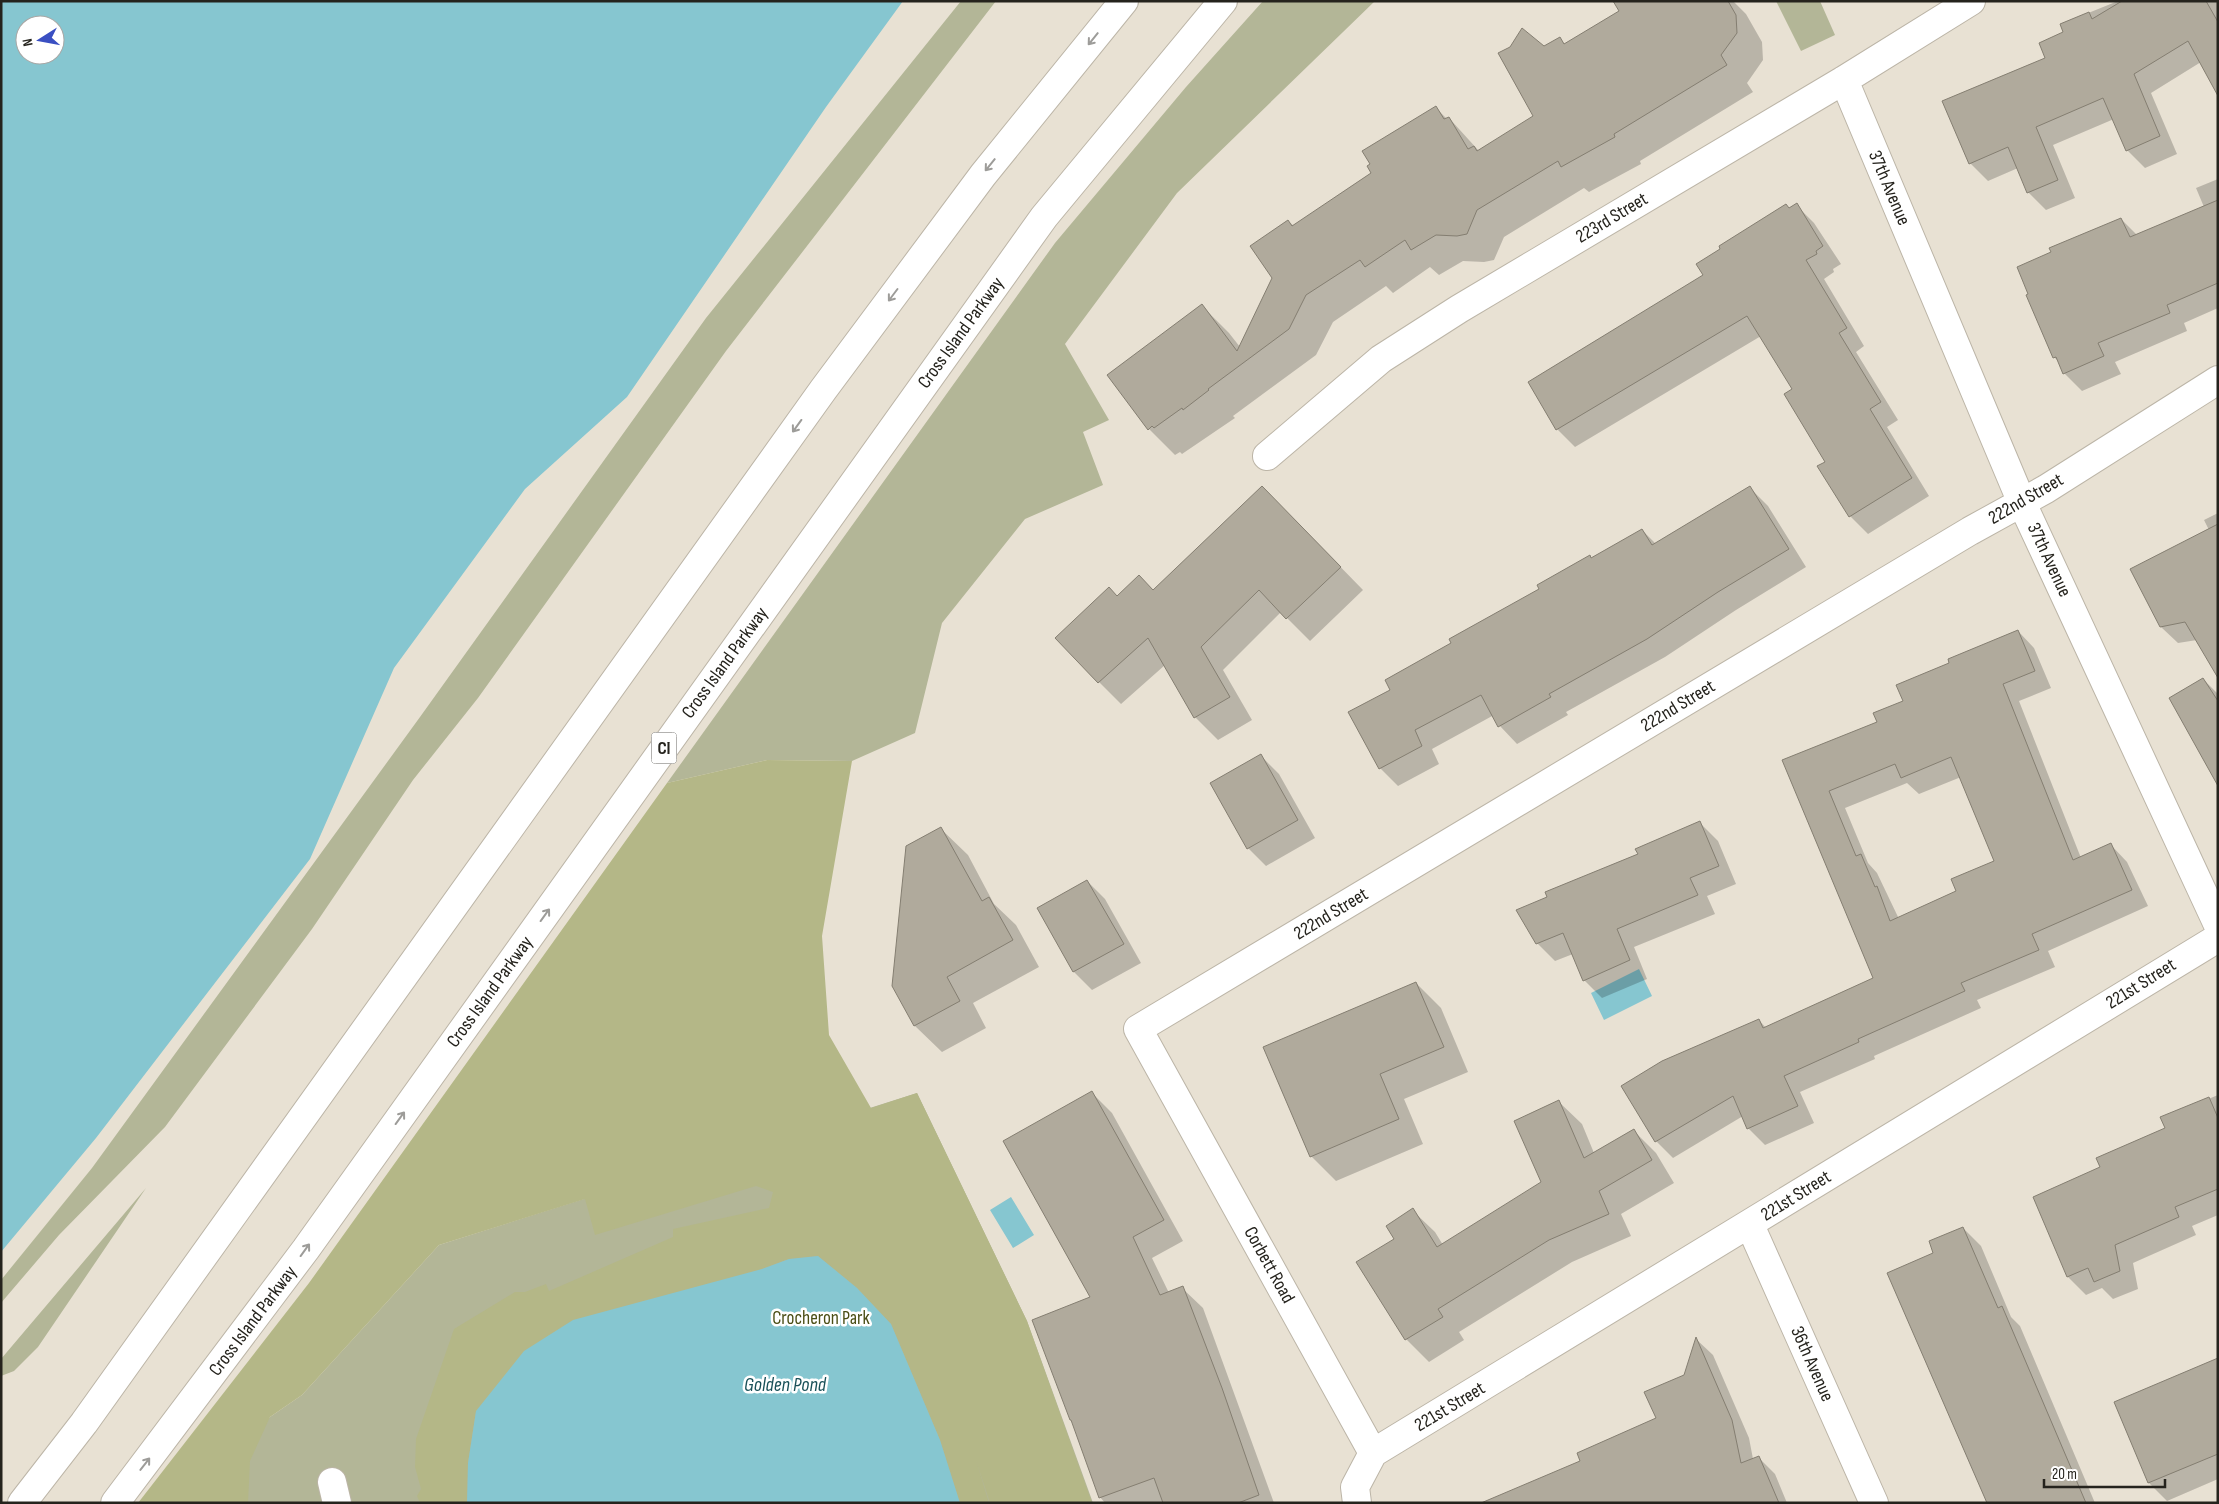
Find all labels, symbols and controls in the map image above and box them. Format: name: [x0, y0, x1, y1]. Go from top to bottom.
north arrow: [15, 15, 65, 65]
one-way arrow: [1087, 32, 1098, 45]
text: N: [19, 37, 37, 48]
street label: 37th Avenue: [1863, 147, 1915, 229]
one-way arrow: [985, 158, 996, 171]
street label: 223rd Street: [1572, 187, 1652, 248]
street label: Cross Island Parkway: [913, 272, 1009, 393]
one-way arrow: [888, 288, 898, 302]
one-way arrow: [792, 419, 802, 433]
street label: 222nd Street: [1984, 468, 2068, 530]
street label: 37th Avenue: [2022, 519, 2076, 601]
street label: Cross Island Parkway: [677, 602, 773, 723]
street label: 222nd Street: [1637, 675, 1720, 737]
road number: CI: [652, 732, 676, 764]
street label: 222nd Street: [1290, 883, 1373, 945]
one-way arrow: [540, 908, 550, 922]
street label: Cross Island Parkway: [442, 931, 538, 1052]
street label: 221st Street: [2102, 953, 2180, 1014]
one-way arrow: [394, 1112, 405, 1125]
street label: 221st Street: [1757, 1165, 1835, 1226]
street label: Corbett Road: [1239, 1223, 1299, 1307]
one-way arrow: [300, 1243, 310, 1257]
street label: Cross Island Parkway: [204, 1261, 302, 1381]
park label: Crocheron Park: [772, 1307, 871, 1330]
street label: 36th Avenue: [1785, 1323, 1839, 1405]
water label: Golden Pond: [744, 1373, 827, 1397]
street label: 221st Street: [1411, 1377, 1490, 1437]
scale bar: [2044, 1456, 2165, 1488]
one-way arrow: [139, 1458, 150, 1471]
text: 20 m: [2052, 1465, 2077, 1484]

